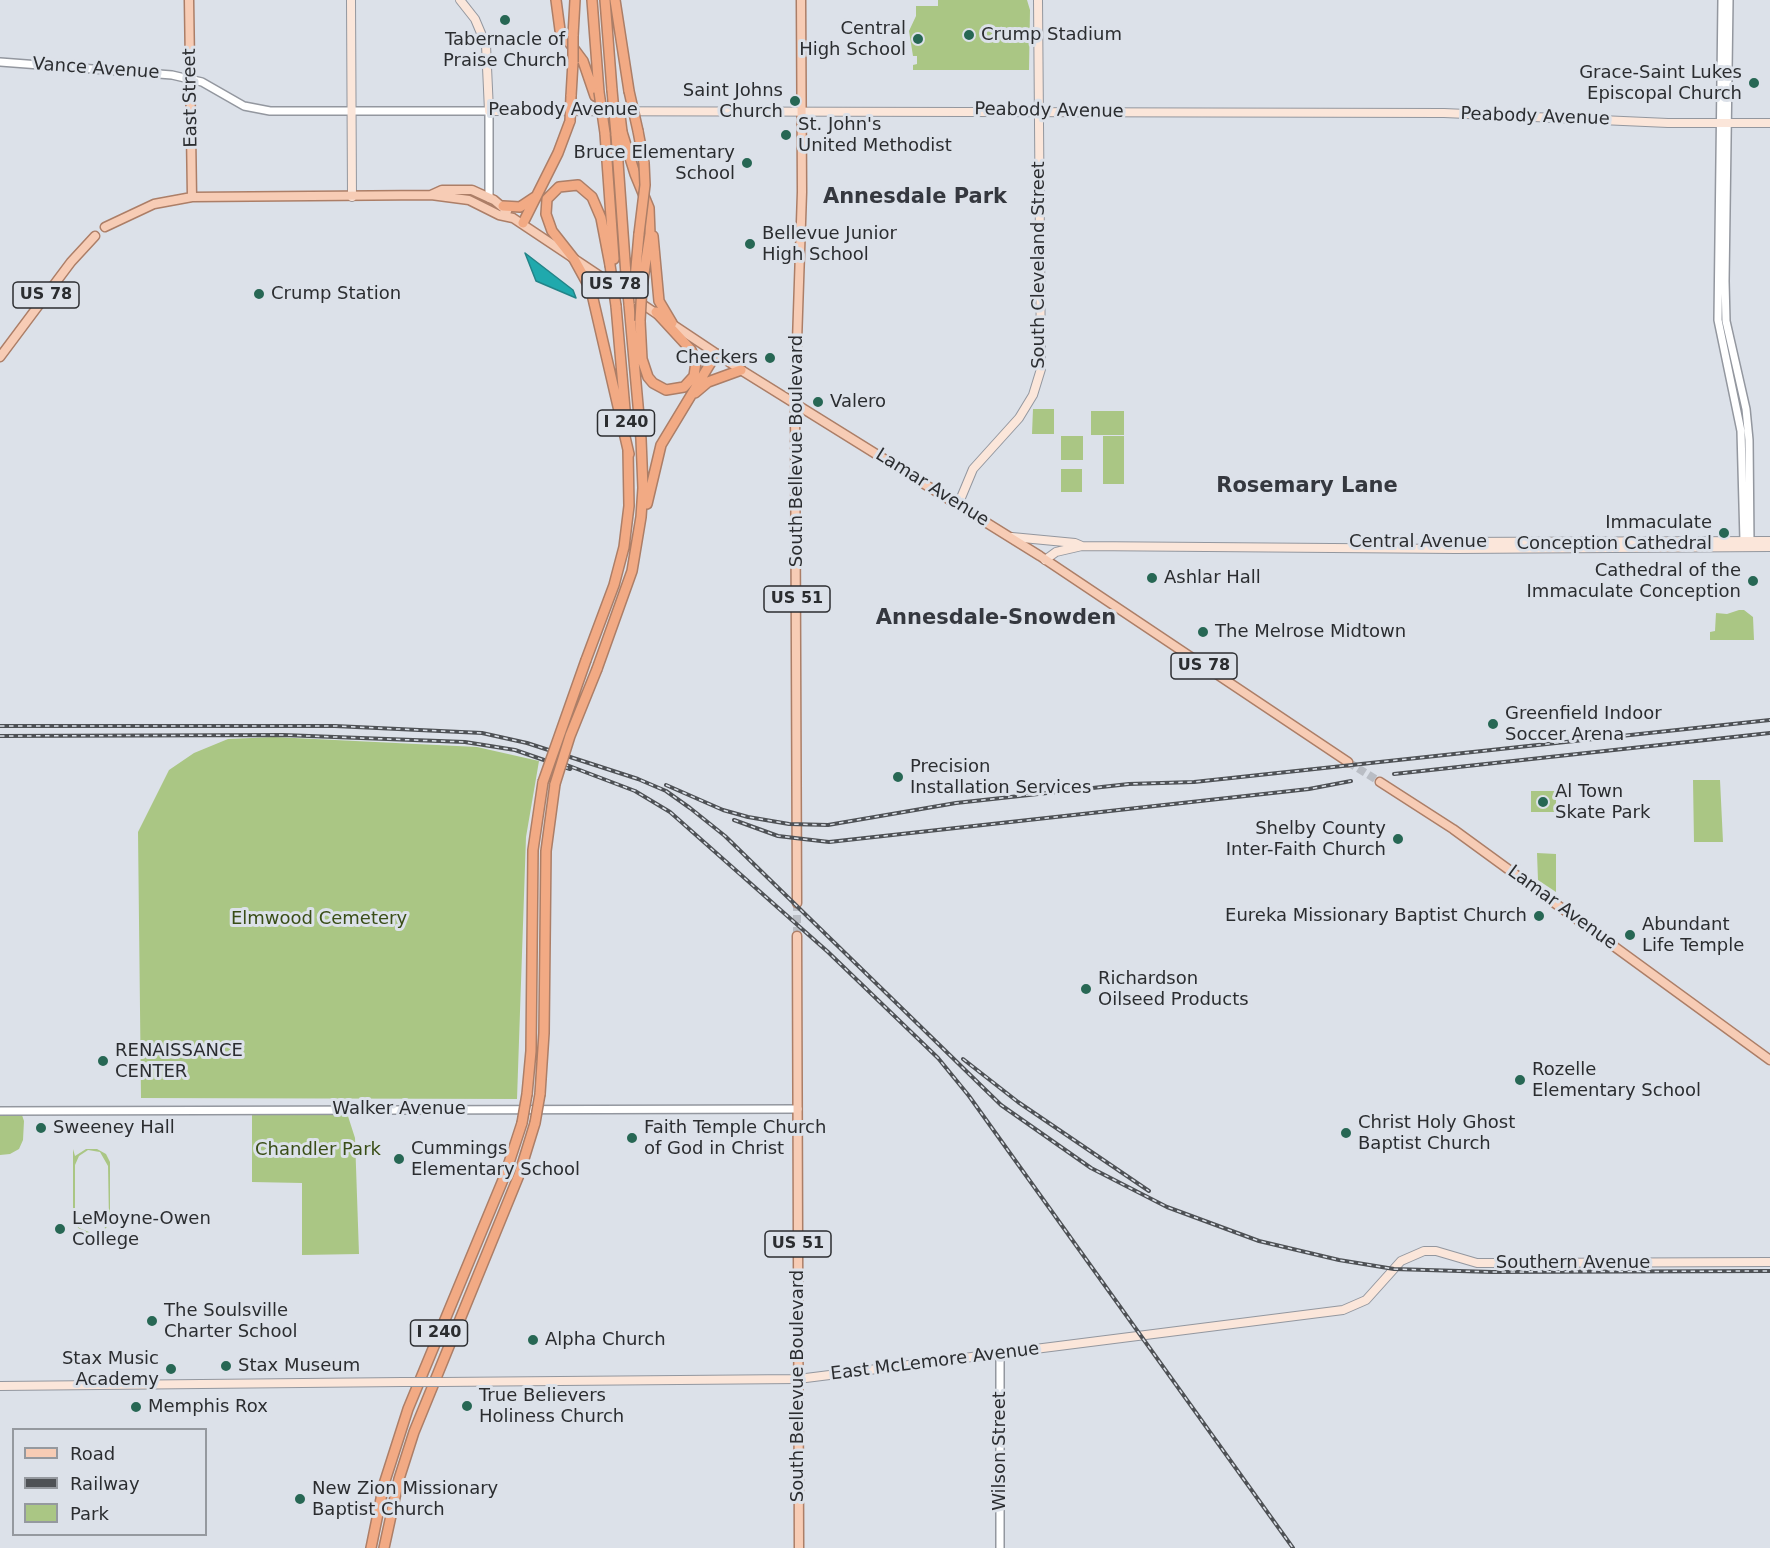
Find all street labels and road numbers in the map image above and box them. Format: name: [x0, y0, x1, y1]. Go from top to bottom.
street label: East Street: [179, 48, 203, 148]
street label: Vance Avenue: [32, 54, 160, 84]
street label: Peabody Avenue: [488, 99, 638, 121]
street label: Peabody Avenue: [974, 99, 1124, 123]
street label: Peabody Avenue: [1460, 104, 1610, 130]
street label: South Cleveland Street: [1028, 161, 1050, 369]
road number: US 78: [582, 272, 648, 298]
road number: US 78: [13, 282, 79, 308]
street label: South Bellevue Boulevard: [786, 335, 808, 567]
road number: I 240: [598, 410, 654, 436]
street label: Lamar Avenue: [871, 444, 993, 532]
street label: Central Avenue: [1349, 531, 1487, 553]
road number: US 51: [764, 586, 830, 612]
road number: US 78: [1171, 653, 1237, 679]
street label: Lamar Avenue: [1503, 861, 1621, 955]
street label: Walker Avenue: [332, 1098, 466, 1120]
road number: US 51: [765, 1231, 831, 1257]
street label: Southern Avenue: [1496, 1252, 1650, 1274]
street label: South Bellevue Boulevard: [787, 1270, 809, 1502]
road number: I 240: [410, 1320, 468, 1346]
street label: East McLemore Avenue: [829, 1338, 1041, 1386]
street label: Wilson Street: [989, 1391, 1011, 1511]

